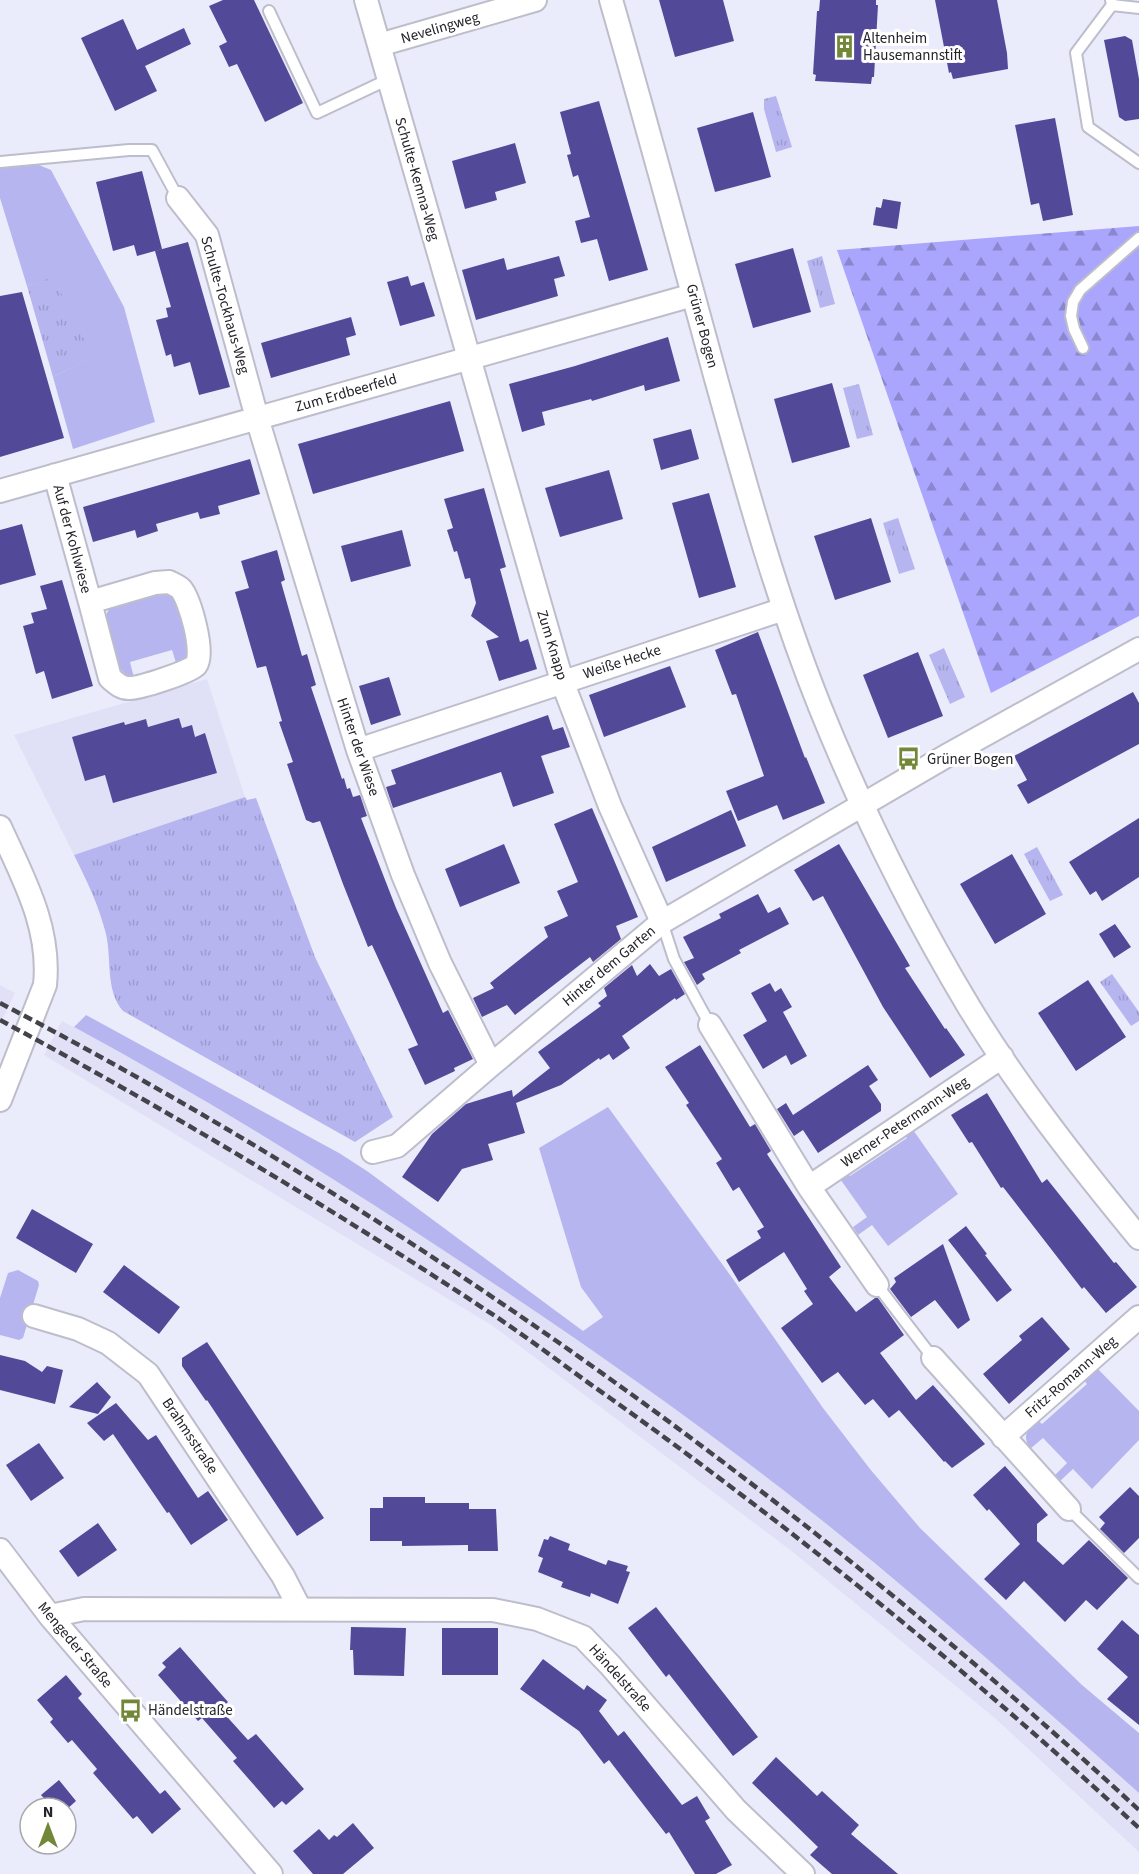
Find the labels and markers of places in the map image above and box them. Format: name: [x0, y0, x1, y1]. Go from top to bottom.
place label: Altenheim Hausemannstift: [863, 28, 962, 66]
building icon: Altenheim Hausemannstift: [832, 34, 858, 60]
bus stop icon: Grüner Bogen: [896, 746, 922, 772]
place label: Grüner Bogen: [927, 749, 1013, 770]
bus stop icon: Händelstraße: [117, 1697, 143, 1723]
place label: Händelstraße: [148, 1700, 233, 1721]

